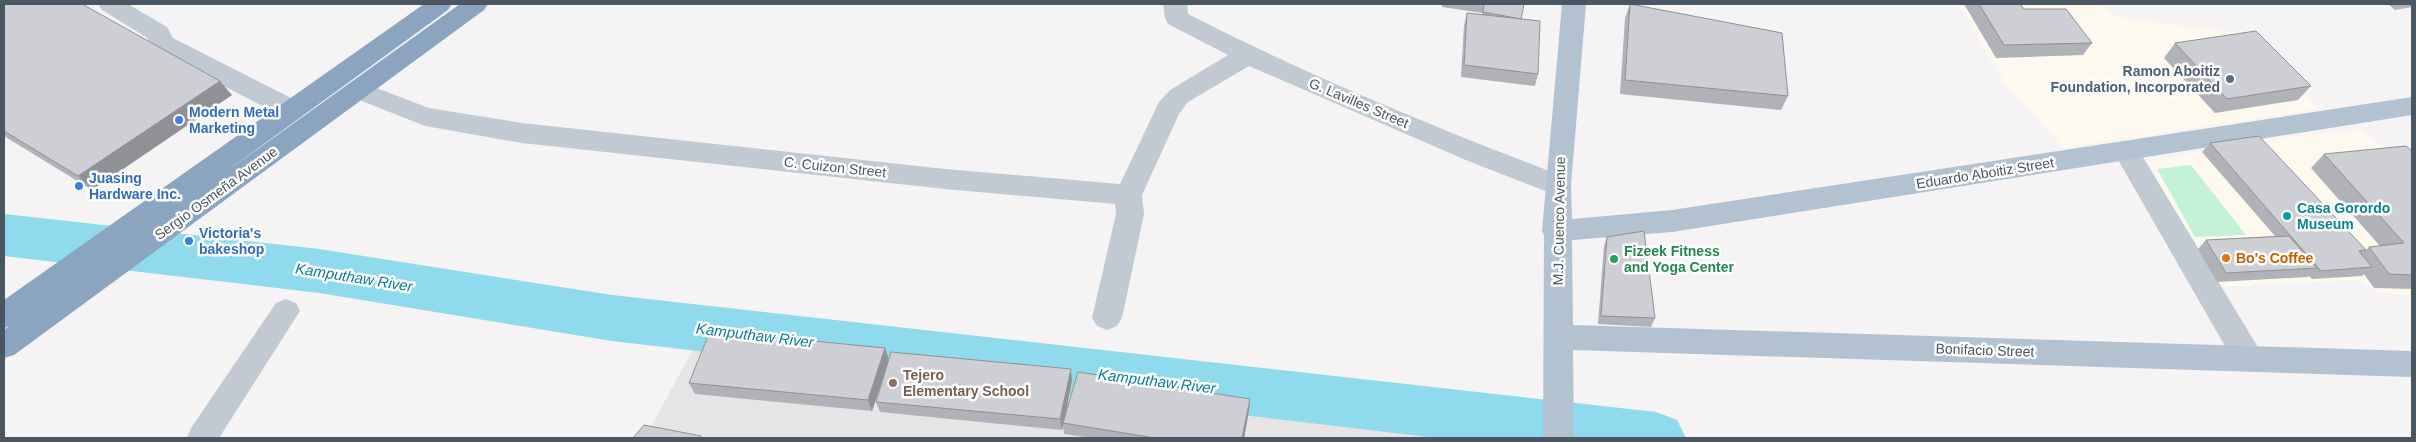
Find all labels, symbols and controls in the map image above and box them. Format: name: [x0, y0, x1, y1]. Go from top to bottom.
place label: Ramon Aboitiz Foundation, Incorporated: [2050, 63, 2220, 95]
marker: Ramon Aboitiz Foundation, Incorporated: [2224, 73, 2236, 85]
street label: G. Lavilles Street: [1307, 75, 1411, 131]
place label: Modern Metal Marketing: [189, 104, 279, 136]
marker: Modern Metal Marketing: [173, 114, 185, 126]
street label: Sergio Osmeña Avenue: [152, 143, 281, 243]
street label: C. Cuizon Street: [783, 154, 887, 180]
street label: Eduardo Aboitiz Street: [1915, 154, 2055, 192]
street label: M.J. Cuenco Avenue: [1550, 156, 1568, 286]
place label: Juasing Hardware Inc.: [89, 170, 181, 202]
marker: Juasing Hardware Inc.: [73, 180, 85, 192]
place label: Casa Gorordo Museum: [2297, 200, 2390, 232]
marker: Casa Gorordo Museum: [2281, 210, 2293, 222]
place label: Victoria's bakeshop: [199, 225, 264, 257]
marker: Victoria's bakeshop: [183, 235, 195, 247]
place label: Fizeek Fitness and Yoga Center: [1624, 243, 1735, 275]
place label: Bo's Coffee: [2236, 250, 2313, 266]
marker: Bo's Coffee: [2220, 252, 2232, 264]
marker: Fizeek Fitness and Yoga Center: [1608, 253, 1620, 265]
water label: Kamputhaw River: [294, 259, 415, 295]
water label: Kamputhaw River: [695, 319, 816, 351]
street label: Bonifacio Street: [1935, 340, 2035, 360]
water label: Kamputhaw River: [1097, 365, 1218, 397]
place label: Tejero Elementary School: [903, 367, 1029, 399]
marker: Tejero Elementary School: [887, 377, 899, 389]

